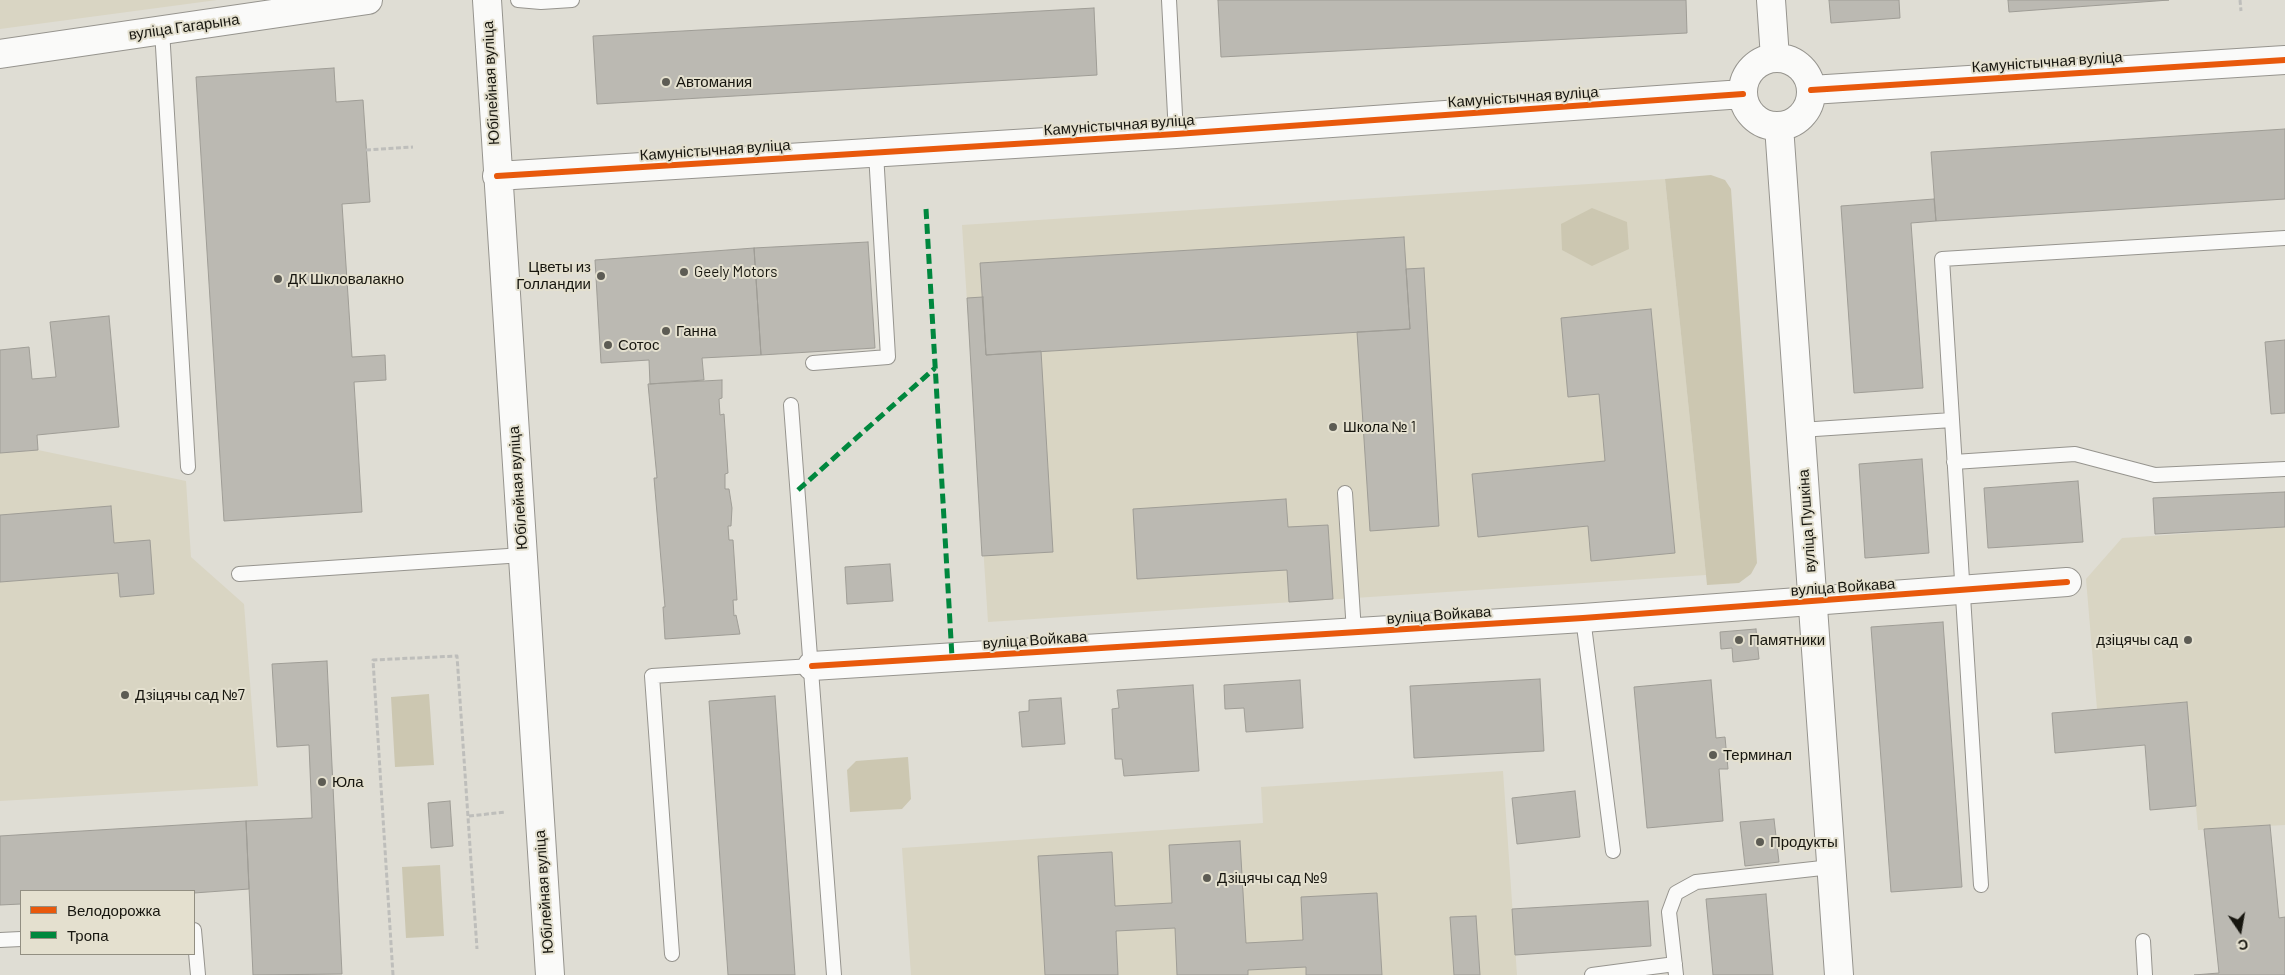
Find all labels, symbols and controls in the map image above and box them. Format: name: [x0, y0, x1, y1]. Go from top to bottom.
street label: вуліца Гагарына: [127, 10, 241, 44]
street label: Юбілейная вуліца: [479, 21, 503, 145]
street label: Камуністычная вуліца: [1971, 48, 2123, 76]
place label: Автомания: [676, 73, 752, 91]
marker: Автомания: [660, 76, 672, 88]
street label: Камуністычная вуліца: [1447, 83, 1599, 111]
street label: Камуністычная вуліца: [1043, 111, 1195, 139]
street label: Камуністычная вуліца: [639, 136, 791, 164]
place label: Цветы из Голландии: [516, 258, 591, 293]
place label: Geely Motors: [694, 263, 777, 281]
marker: Geely Motors: [678, 266, 690, 278]
place label: ДК Шкловалакно: [288, 270, 404, 288]
marker: Цветы из Голландии: [595, 270, 607, 282]
marker: ДК Шкловалакно: [272, 273, 284, 285]
place label: Ганна: [676, 322, 717, 340]
marker: Ганна: [660, 325, 672, 337]
place label: Сотос: [618, 336, 659, 354]
marker: Сотос: [602, 339, 614, 351]
place label: Школа № 1: [1343, 418, 1416, 436]
marker: Школа № 1: [1327, 421, 1339, 433]
street label: Юбілейная вуліца: [505, 425, 531, 551]
street label: вуліца Пушкіна: [1794, 469, 1820, 573]
street label: вуліца Войкава: [1790, 574, 1896, 600]
street label: вуліца Войкава: [1386, 602, 1492, 628]
street label: вуліца Войкава: [982, 627, 1088, 653]
place label: Памятники: [1749, 631, 1825, 649]
place label: дзіцячы сад: [2096, 631, 2178, 649]
marker: Памятники: [1733, 634, 1745, 646]
marker: дзіцячы сад: [2182, 634, 2194, 646]
place label: Дзіцячы сад №7: [135, 686, 245, 704]
marker: Дзіцячы сад №7: [119, 689, 131, 701]
place label: Терминал: [1723, 746, 1792, 764]
marker: Терминал: [1707, 749, 1719, 761]
place label: Юла: [332, 773, 364, 791]
marker: Юла: [316, 776, 328, 788]
street label: Юбілейная вуліца: [531, 829, 557, 955]
place label: Продукты: [1770, 833, 1838, 851]
marker: Продукты: [1754, 836, 1766, 848]
place label: Дзіцячы сад №9: [1217, 869, 1328, 887]
marker: Дзіцячы сад №9: [1201, 872, 1213, 884]
legend: [20, 890, 195, 955]
text: Велодорожка: [67, 901, 161, 919]
north arrow: [2215, 905, 2265, 955]
text: Тропа: [67, 926, 108, 944]
text: С: [2237, 936, 2250, 955]

